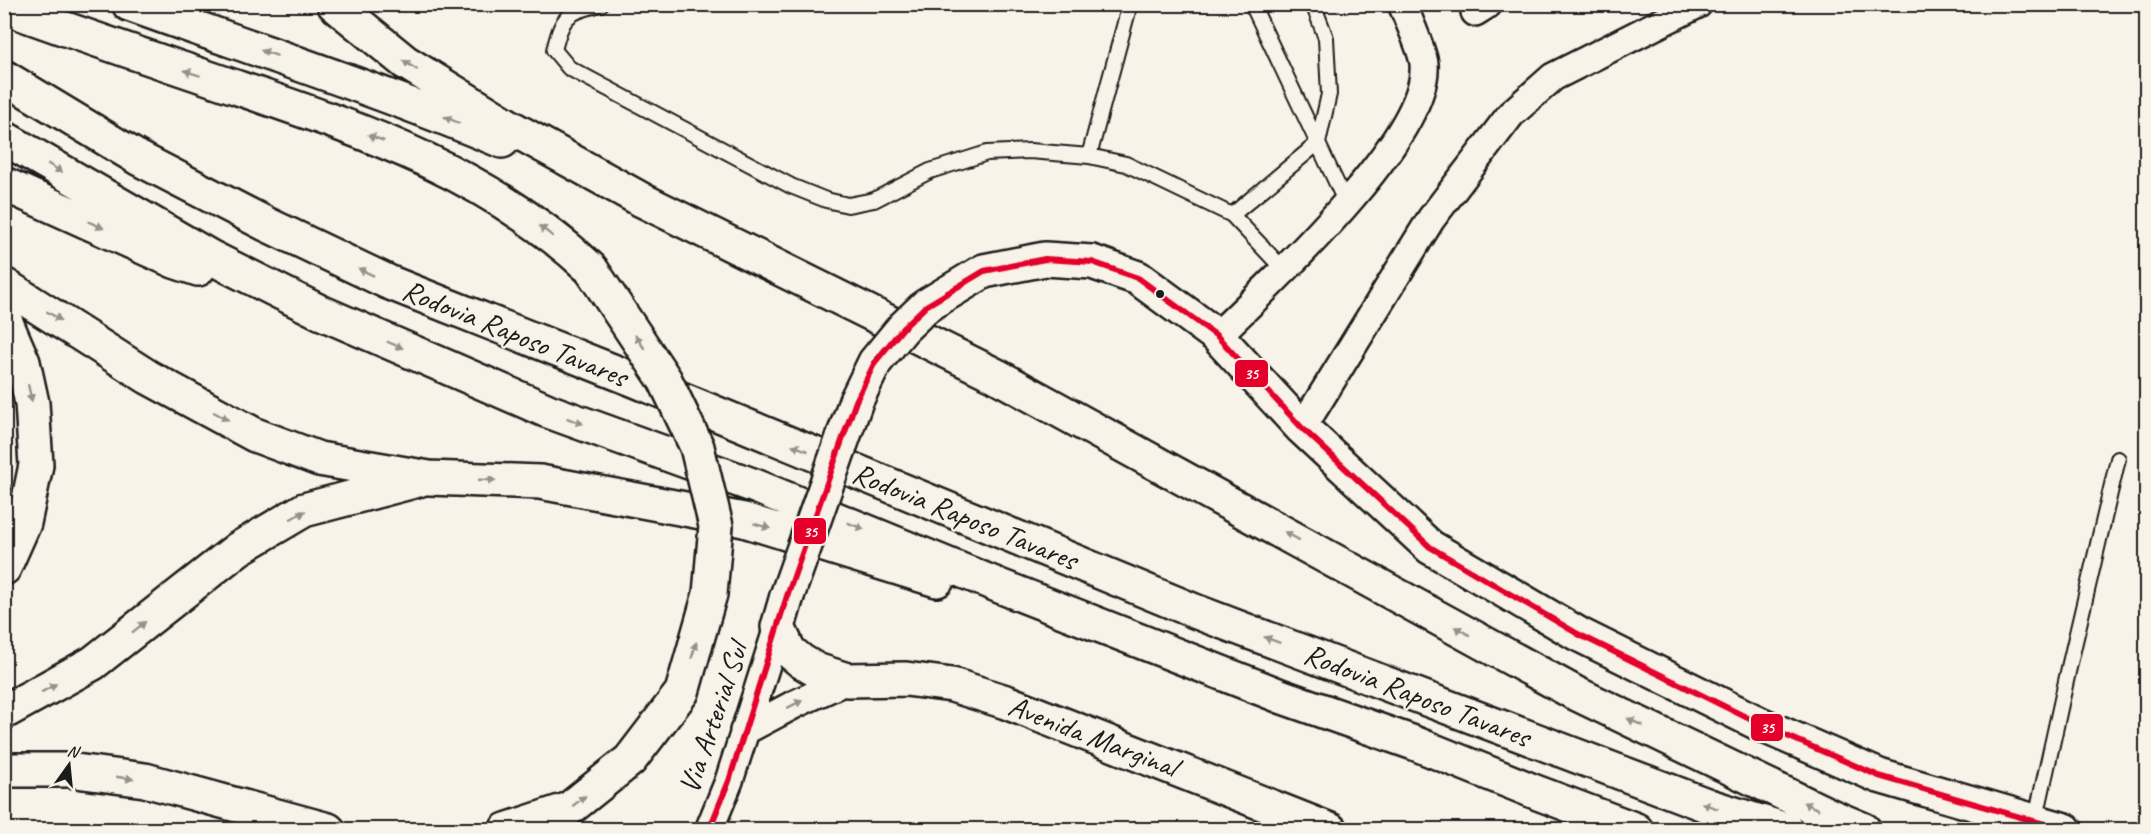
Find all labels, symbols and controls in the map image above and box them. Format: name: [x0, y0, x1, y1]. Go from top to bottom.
one-way arrow: [260, 48, 278, 57]
one-way arrow: [402, 60, 418, 71]
one-way arrow: [183, 67, 201, 77]
one-way arrow: [443, 115, 461, 125]
one-way arrow: [367, 132, 385, 142]
one-way arrow: [47, 163, 63, 174]
one-way arrow: [87, 221, 105, 231]
one-way arrow: [539, 225, 554, 237]
one-way arrow: [358, 267, 375, 276]
street label: Rodovia Raposo Tavares: [397, 271, 635, 396]
unlabelled marker: [1154, 288, 1166, 300]
one-way arrow: [46, 311, 62, 322]
one-way arrow: [634, 335, 646, 351]
one-way arrow: [387, 340, 404, 349]
line badge: 35: [1234, 359, 1269, 388]
text: 35: [1244, 364, 1260, 384]
one-way arrow: [26, 384, 35, 403]
one-way arrow: [213, 411, 230, 421]
one-way arrow: [566, 416, 584, 426]
one-way arrow: [790, 443, 808, 453]
street label: Rodovia Raposo Tavares: [847, 454, 1085, 579]
one-way arrow: [478, 476, 497, 485]
one-way arrow: [289, 510, 306, 520]
line badge: 35: [793, 517, 827, 545]
one-way arrow: [753, 521, 771, 531]
text: 35: [803, 522, 819, 542]
one-way arrow: [847, 522, 865, 531]
one-way arrow: [1283, 531, 1300, 541]
one-way arrow: [131, 620, 147, 633]
one-way arrow: [1453, 626, 1470, 636]
street label: Via Arterial Sul: [670, 633, 758, 798]
street label: Rodovia Raposo Tavares: [1299, 634, 1538, 757]
one-way arrow: [1263, 635, 1281, 644]
one-way arrow: [690, 641, 700, 659]
one-way arrow: [41, 683, 58, 693]
street label: Avenida Marginal: [1003, 686, 1187, 787]
one-way arrow: [787, 699, 804, 709]
line badge: 35: [1750, 713, 1784, 742]
one-way arrow: [1626, 717, 1643, 726]
text: 35: [1760, 718, 1776, 738]
north arrow: [39, 735, 99, 795]
text: N: [65, 741, 83, 763]
one-way arrow: [116, 773, 135, 782]
one-way arrow: [571, 794, 587, 807]
one-way arrow: [1701, 800, 1719, 810]
one-way arrow: [1802, 801, 1819, 810]

